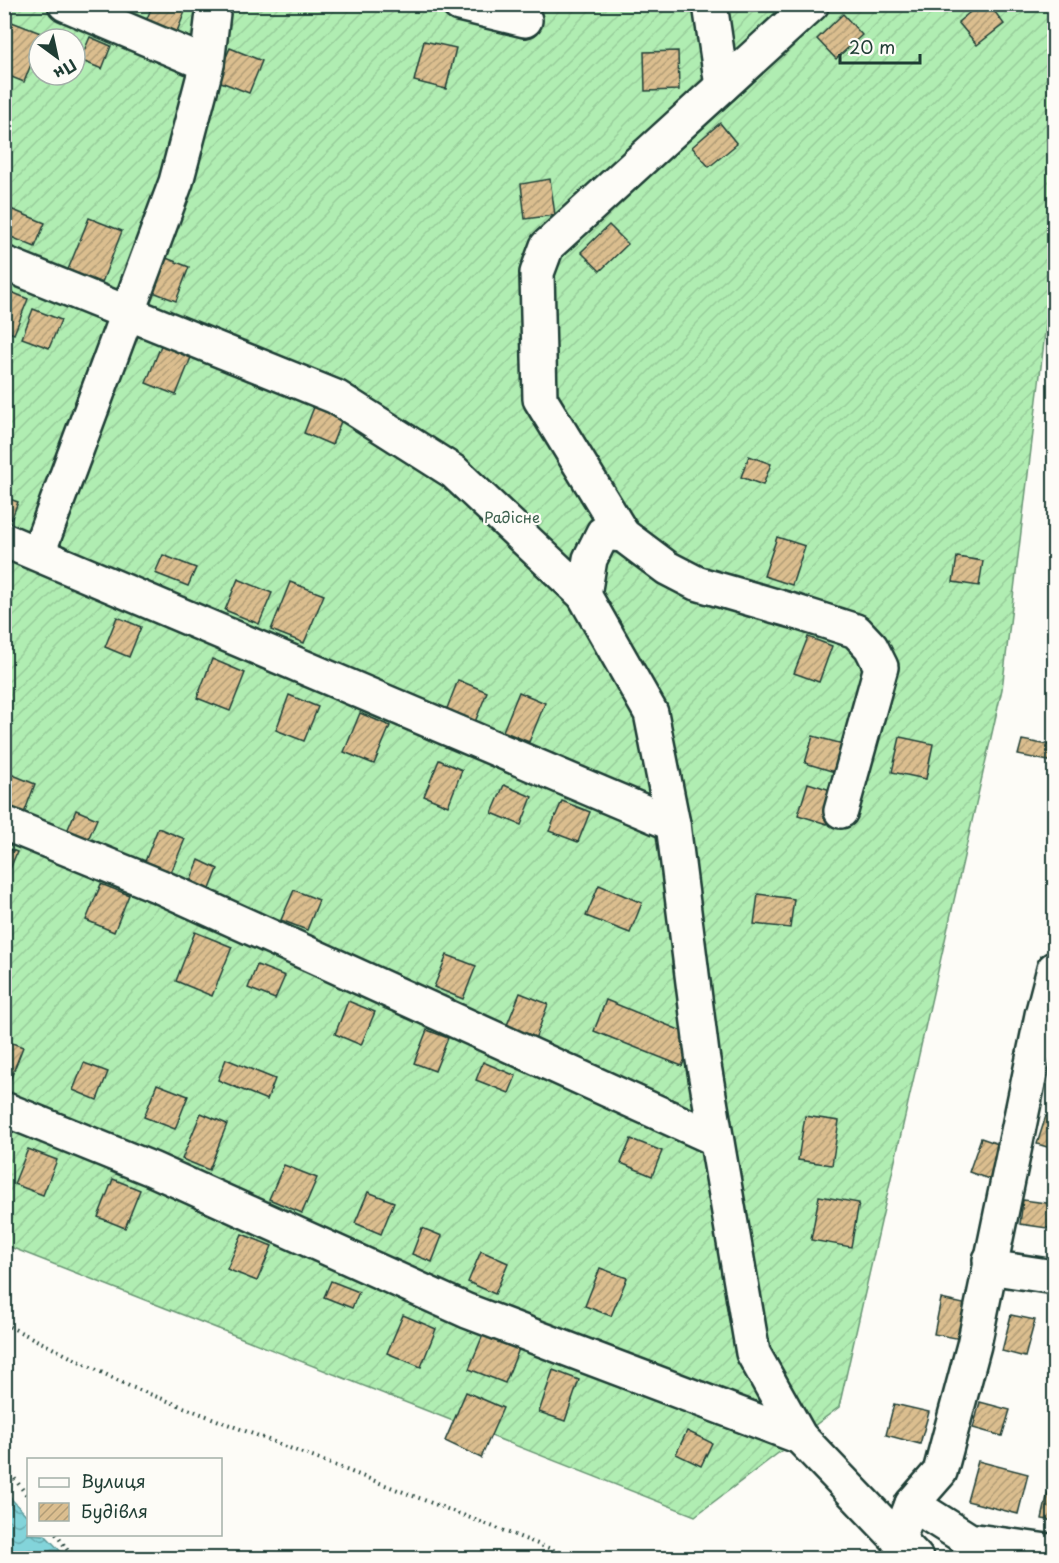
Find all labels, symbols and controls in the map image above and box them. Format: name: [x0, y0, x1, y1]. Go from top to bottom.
north arrow: [27, 27, 87, 87]
scale bar: [840, 27, 920, 65]
text: 20 m: [849, 33, 895, 60]
text: Пн: [49, 54, 82, 87]
park label: Радісне: [484, 505, 540, 528]
legend: [27, 1458, 222, 1536]
text: Вулиця: [81, 1467, 146, 1494]
text: Будівля: [81, 1497, 148, 1524]

